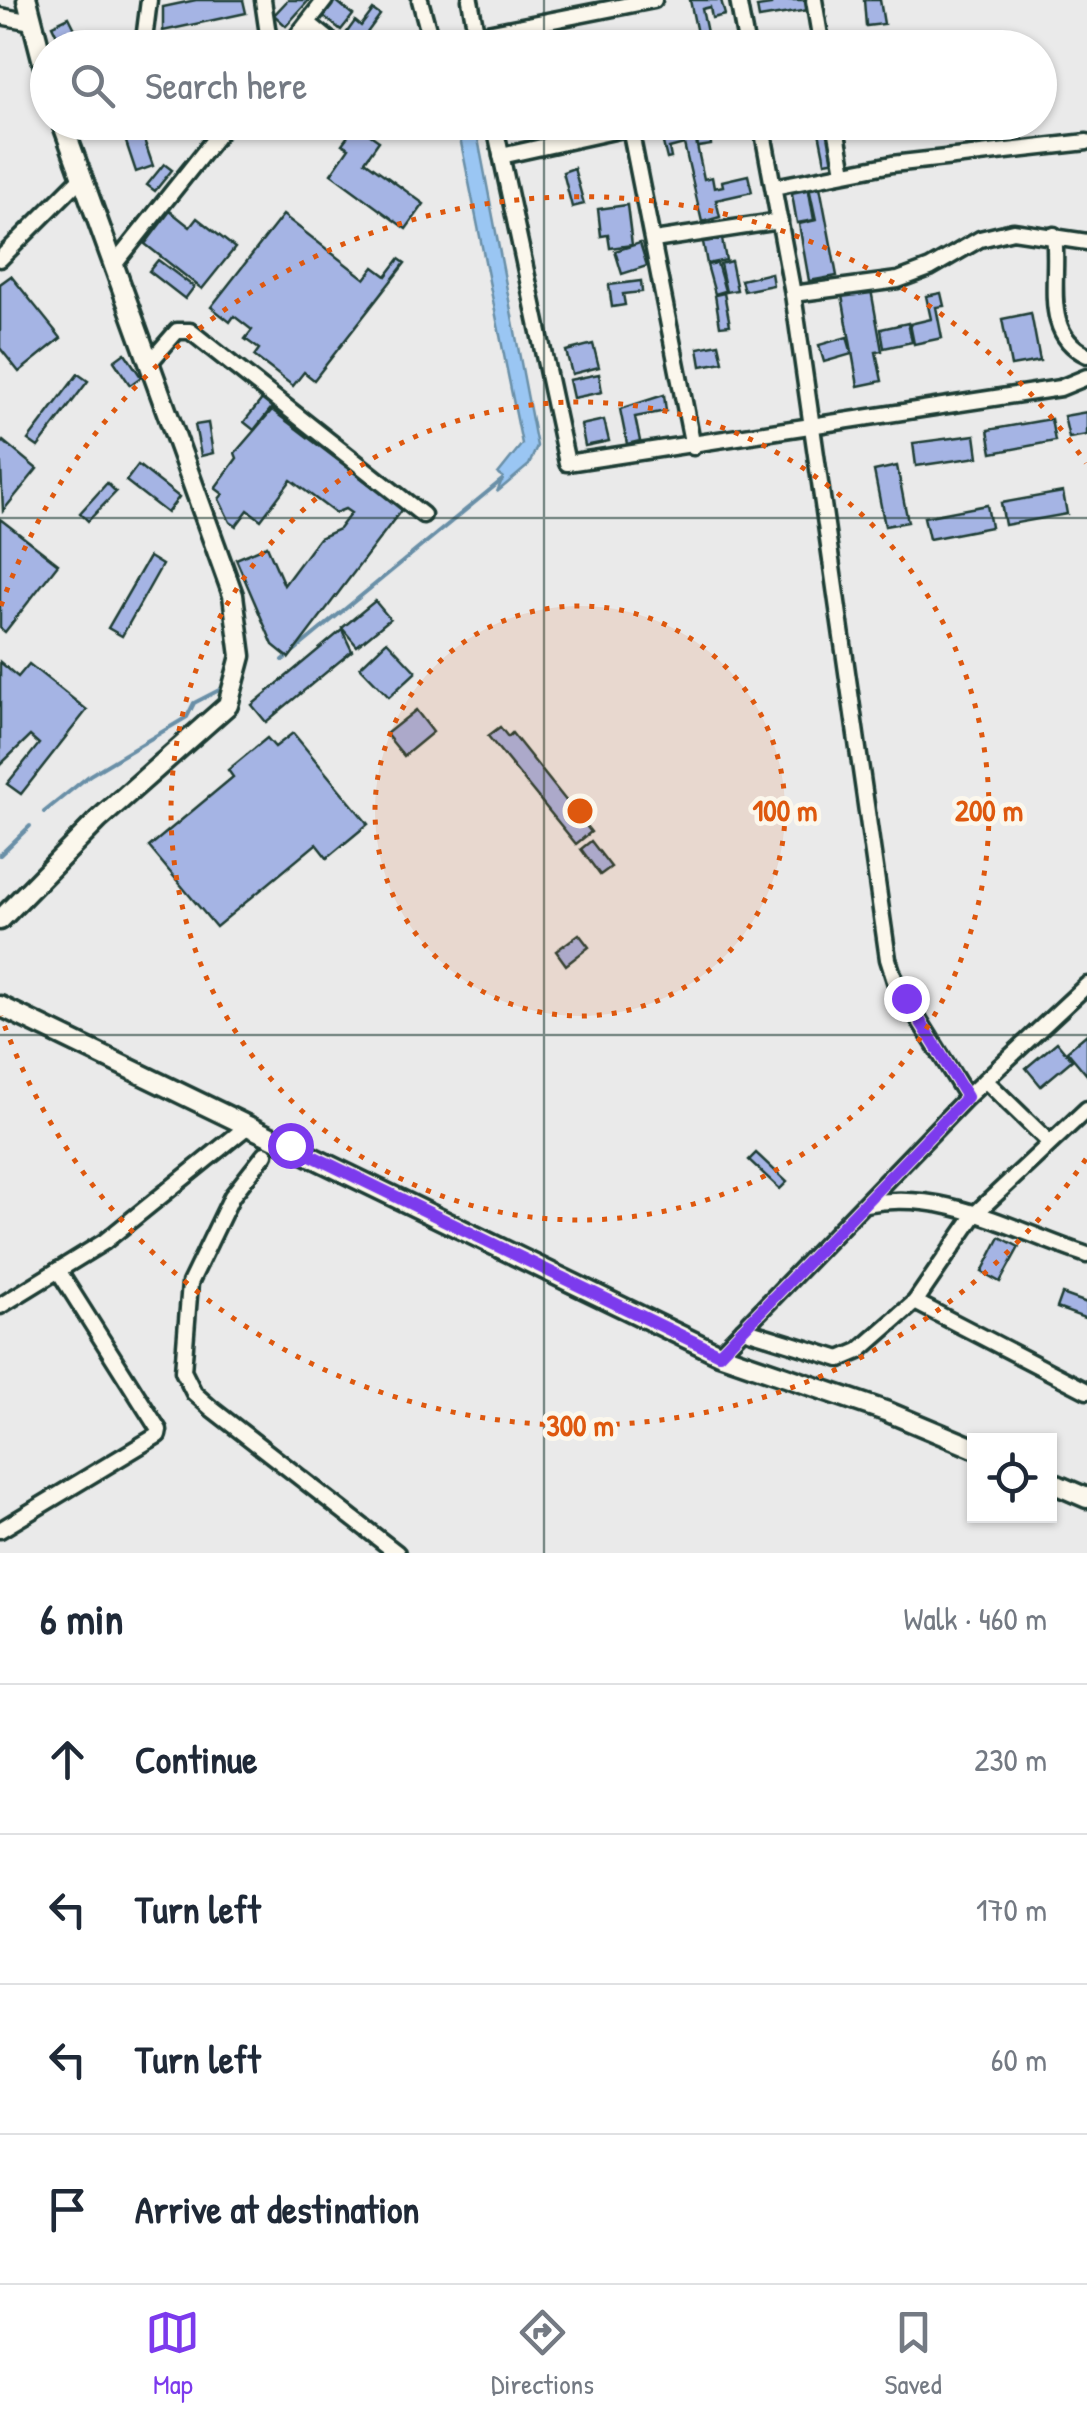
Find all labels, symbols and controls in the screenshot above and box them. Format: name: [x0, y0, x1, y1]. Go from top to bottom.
search box: [30, 30, 1057, 140]
icon: search: [65, 58, 120, 113]
text: Search here: [145, 59, 307, 111]
text: 100 m: [752, 790, 818, 830]
text: 200 m: [955, 790, 1023, 830]
centre of rings: [562, 793, 598, 829]
route end: [884, 976, 930, 1022]
route start: [268, 1123, 314, 1169]
text: 300 m: [546, 1405, 614, 1445]
map controls: [967, 1433, 1057, 1523]
button: locate: [967, 1433, 1057, 1523]
text: 6 min: [40, 1590, 123, 1647]
text: Walk · 460 m: [904, 1597, 1047, 1640]
icon: ahead: [40, 1732, 95, 1787]
text: Continue: [135, 1733, 257, 1785]
text: 230 m: [974, 1738, 1047, 1781]
icon: left: [40, 1882, 95, 1937]
text: Turn left: [135, 1883, 260, 1935]
text: 170 m: [976, 1888, 1047, 1931]
icon: left: [40, 2032, 95, 2087]
text: Turn left: [135, 2033, 260, 2085]
text: 60 m: [991, 2038, 1047, 2081]
icon: arrive: [40, 2182, 95, 2237]
text: Arrive at destination: [135, 2183, 419, 2235]
tab: Map: [145, 2305, 200, 2403]
tab: Directions: [491, 2305, 594, 2403]
tab: Saved: [885, 2305, 942, 2403]

